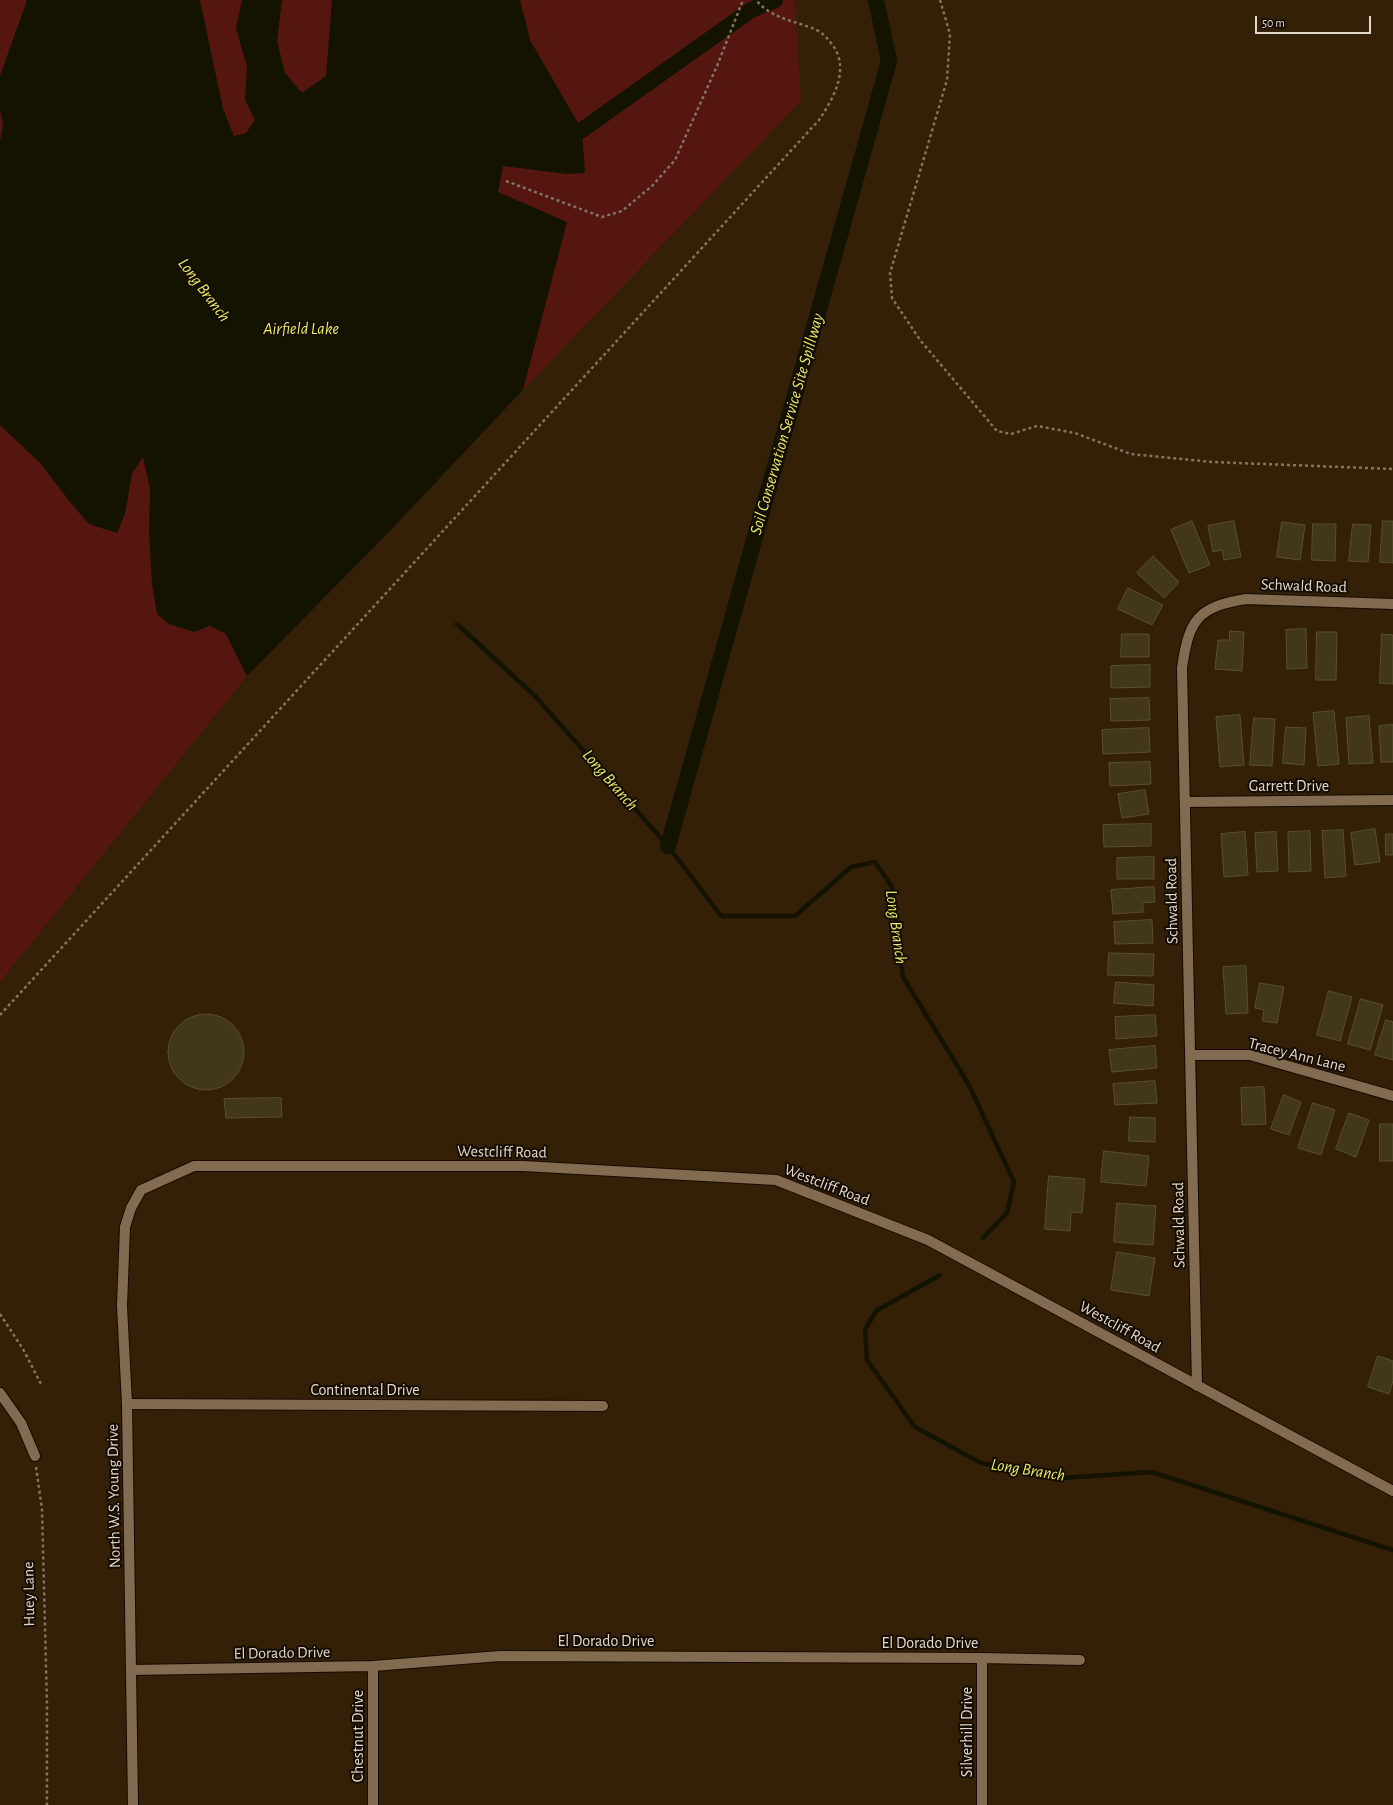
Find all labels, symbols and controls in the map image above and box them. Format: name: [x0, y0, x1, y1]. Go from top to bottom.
scale bar: [1257, 8, 1373, 34]
text: 50 m: [1262, 17, 1285, 29]
water label: Long Branch: [173, 254, 235, 326]
water label: Soil Conservation Service Site Spillway: [746, 311, 828, 537]
water label: Airfield Lake: [263, 319, 339, 339]
street label: Schwald Road: [1261, 575, 1347, 597]
water label: Long Branch: [578, 745, 642, 815]
street label: Garrett Drive: [1249, 776, 1329, 796]
street label: Schwald Road: [1162, 858, 1182, 944]
water label: Long Branch: [881, 889, 911, 965]
street label: Tracey Ann Lane: [1246, 1034, 1348, 1076]
street label: Westcliff Road: [457, 1142, 547, 1162]
street label: Westcliff Road: [782, 1160, 872, 1210]
street label: Schwald Road: [1169, 1182, 1189, 1268]
street label: Westcliff Road: [1076, 1297, 1164, 1357]
street label: Continental Drive: [310, 1380, 420, 1400]
street label: North W.S. Young Drive: [103, 1424, 125, 1568]
water label: Long Branch: [990, 1454, 1066, 1486]
street label: Huey Lane: [19, 1561, 39, 1627]
street label: El Dorado Drive: [558, 1631, 654, 1651]
street label: El Dorado Drive: [882, 1633, 978, 1653]
street label: El Dorado Drive: [233, 1643, 331, 1663]
street label: Silverhill Drive: [957, 1687, 977, 1777]
street label: Chestnut Drive: [348, 1690, 368, 1782]

